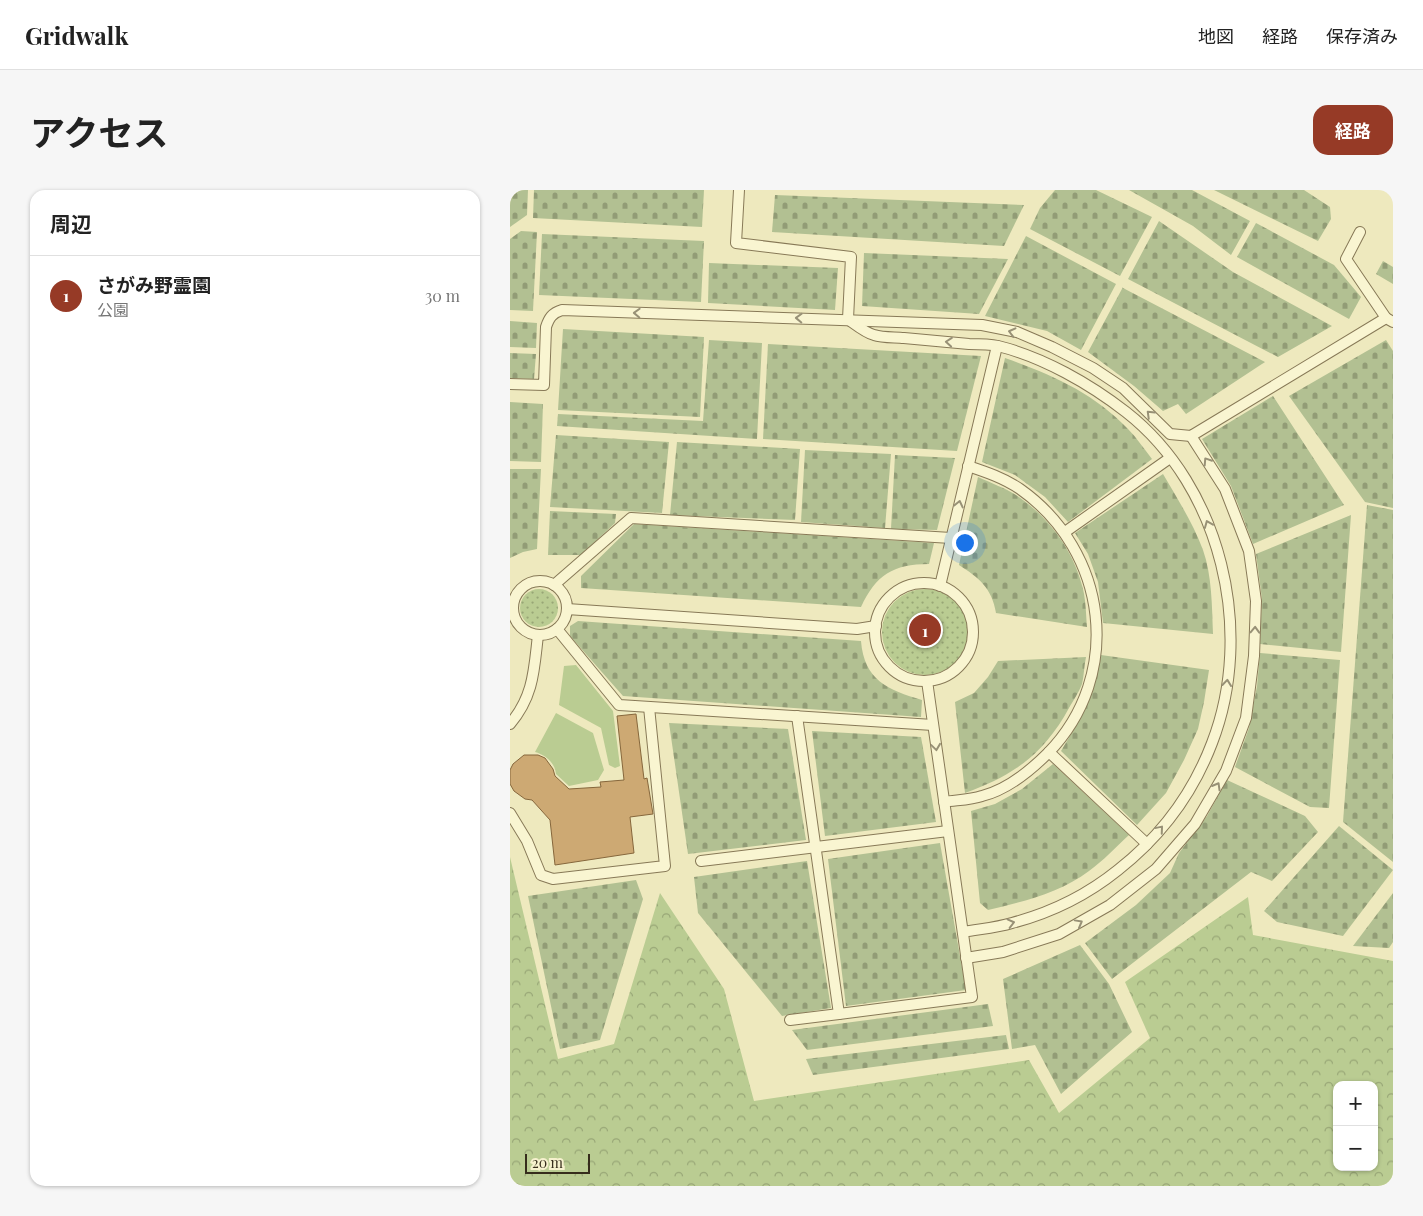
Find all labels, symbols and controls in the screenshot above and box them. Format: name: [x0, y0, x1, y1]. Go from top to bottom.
text: Gridwalk: [25, 19, 128, 51]
text: 地図: [1198, 24, 1234, 48]
text: 経路: [1262, 24, 1298, 48]
text: 保存済み: [1326, 24, 1398, 48]
button: 経路: [1313, 105, 1393, 155]
text: アクセス: [30, 108, 168, 155]
text: 周辺: [50, 209, 92, 237]
text: さがみ野霊園: [97, 271, 211, 297]
text: 1: [63, 285, 69, 306]
text: 30 m: [425, 285, 460, 306]
text: 公園: [97, 299, 129, 320]
one-way arrow: [632, 307, 640, 318]
one-way arrow: [795, 313, 802, 323]
one-way arrow: [1008, 327, 1017, 338]
one-way arrow: [945, 337, 953, 348]
one-way arrow: [1147, 411, 1156, 420]
one-way arrow: [1203, 457, 1213, 466]
one-way arrow: [953, 500, 964, 509]
one-way arrow: [1204, 520, 1215, 529]
your location: [952, 530, 978, 556]
pin: 1: [909, 611, 941, 649]
one-way arrow: [1250, 626, 1260, 634]
one-way arrow: [1221, 679, 1232, 687]
one-way arrow: [930, 743, 941, 751]
one-way arrow: [1210, 783, 1220, 792]
one-way arrow: [1155, 826, 1163, 835]
one-way arrow: [1006, 918, 1015, 929]
one-way arrow: [1073, 919, 1082, 929]
map controls: [1333, 1081, 1378, 1171]
button: +: [1333, 1081, 1378, 1126]
button: −: [1333, 1126, 1378, 1171]
scale bar: [525, 1151, 590, 1174]
text: 20 m: [532, 1153, 563, 1172]

